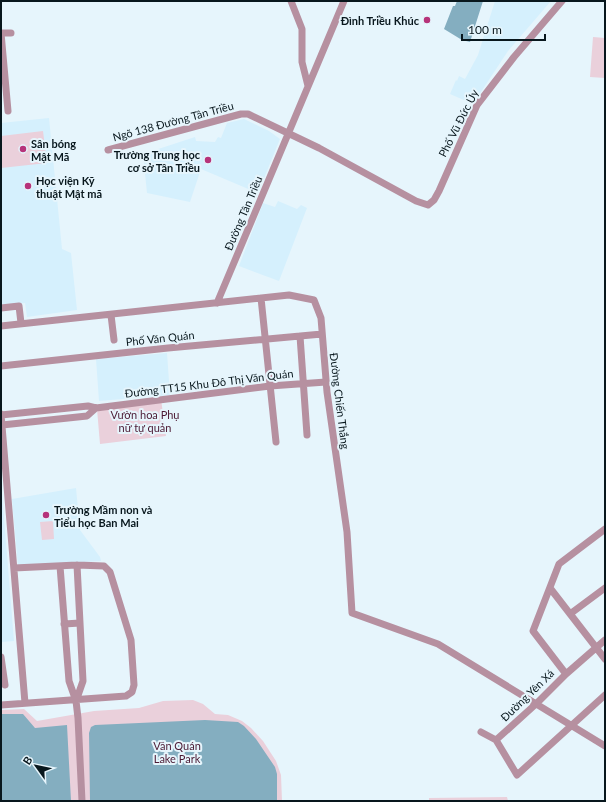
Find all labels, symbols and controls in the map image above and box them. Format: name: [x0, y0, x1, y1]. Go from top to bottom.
place label: Đình Triều Khúc: [341, 14, 420, 27]
marker: Đình Triều Khúc: [422, 15, 432, 25]
scale bar: [462, 16, 545, 42]
text: 100 m: [468, 22, 502, 37]
street label: Phố Vũ Đức Úy: [435, 87, 481, 159]
street label: Ngõ 138 Đường Tân Triều: [111, 99, 235, 143]
place label: Sân bóng Mật Mã: [31, 137, 76, 163]
marker: Sân bóng Mật Mã: [18, 144, 28, 154]
place label: Trường Trung học cơ sở Tân Triều: [114, 148, 201, 174]
marker: Trường Trung học cơ sở Tân Triều: [203, 155, 213, 165]
place label: Học viện Kỹ thuật Mật mã: [36, 174, 102, 200]
street label: Đường Tân Triều: [221, 174, 265, 252]
marker: Học viện Kỹ thuật Mật mã: [23, 181, 33, 191]
street label: Phố Văn Quán: [125, 328, 195, 348]
street label: Đường Chiến Thắng: [328, 352, 352, 450]
street label: Đường TT15 Khu Đô Thị Văn Quán: [124, 366, 294, 400]
park label: Vườn hoa Phụ nữ tự quản: [111, 408, 180, 434]
place label: Trường Mầm non và Tiểu học Ban Mai: [54, 503, 152, 529]
marker: Trường Mầm non và Tiểu học Ban Mai: [41, 510, 51, 520]
street label: Đường Yên Xá: [498, 666, 556, 724]
park label: Văn Quán Lake Park: [153, 739, 201, 765]
north arrow: [16, 746, 56, 786]
text: B: [20, 754, 35, 767]

